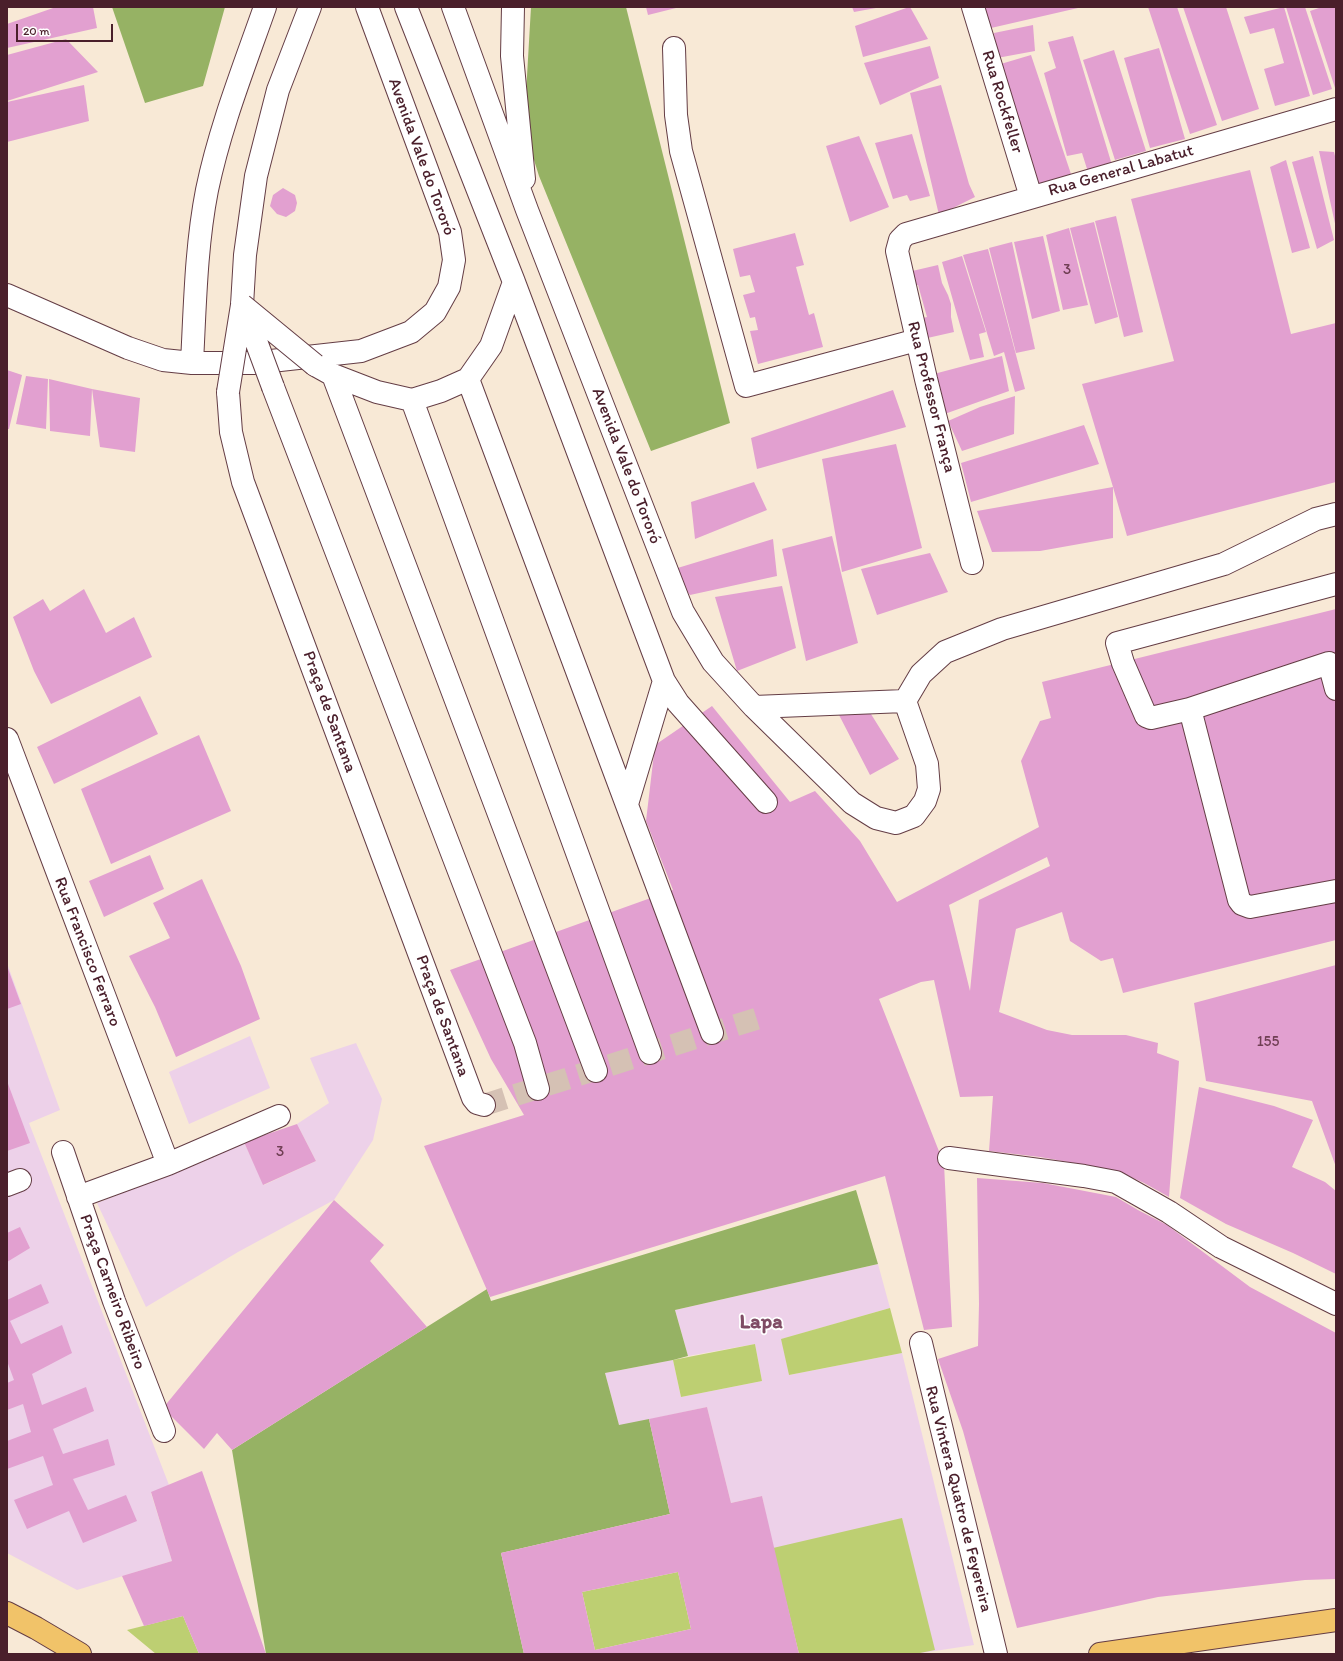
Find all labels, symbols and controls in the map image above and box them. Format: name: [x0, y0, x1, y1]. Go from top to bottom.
scale bar: [18, 16, 115, 42]
text: 20 m: [23, 24, 50, 38]
street label: Rua Rockfeller: [977, 48, 1027, 156]
street label: Avenida Vale do Tororó: [383, 76, 459, 238]
street label: Rua General Labatut: [1046, 141, 1196, 201]
house number: 3: [1063, 261, 1071, 279]
street label: Rua Professor França: [902, 319, 960, 475]
street label: Avenida Vale do Tororó: [587, 385, 665, 547]
street label: Praça de Santana: [298, 648, 360, 776]
street label: Rua Francisco Ferraro: [49, 874, 125, 1030]
street label: Praça de Santana: [411, 952, 473, 1080]
house number: 155: [1257, 1033, 1279, 1051]
house number: 3: [276, 1143, 284, 1161]
street label: Praça Carneiro Ribeiro: [74, 1212, 150, 1372]
district label: Lapa: [740, 1310, 782, 1336]
street label: Rua Vintera Quatro de Feyereira: [920, 1384, 996, 1614]

